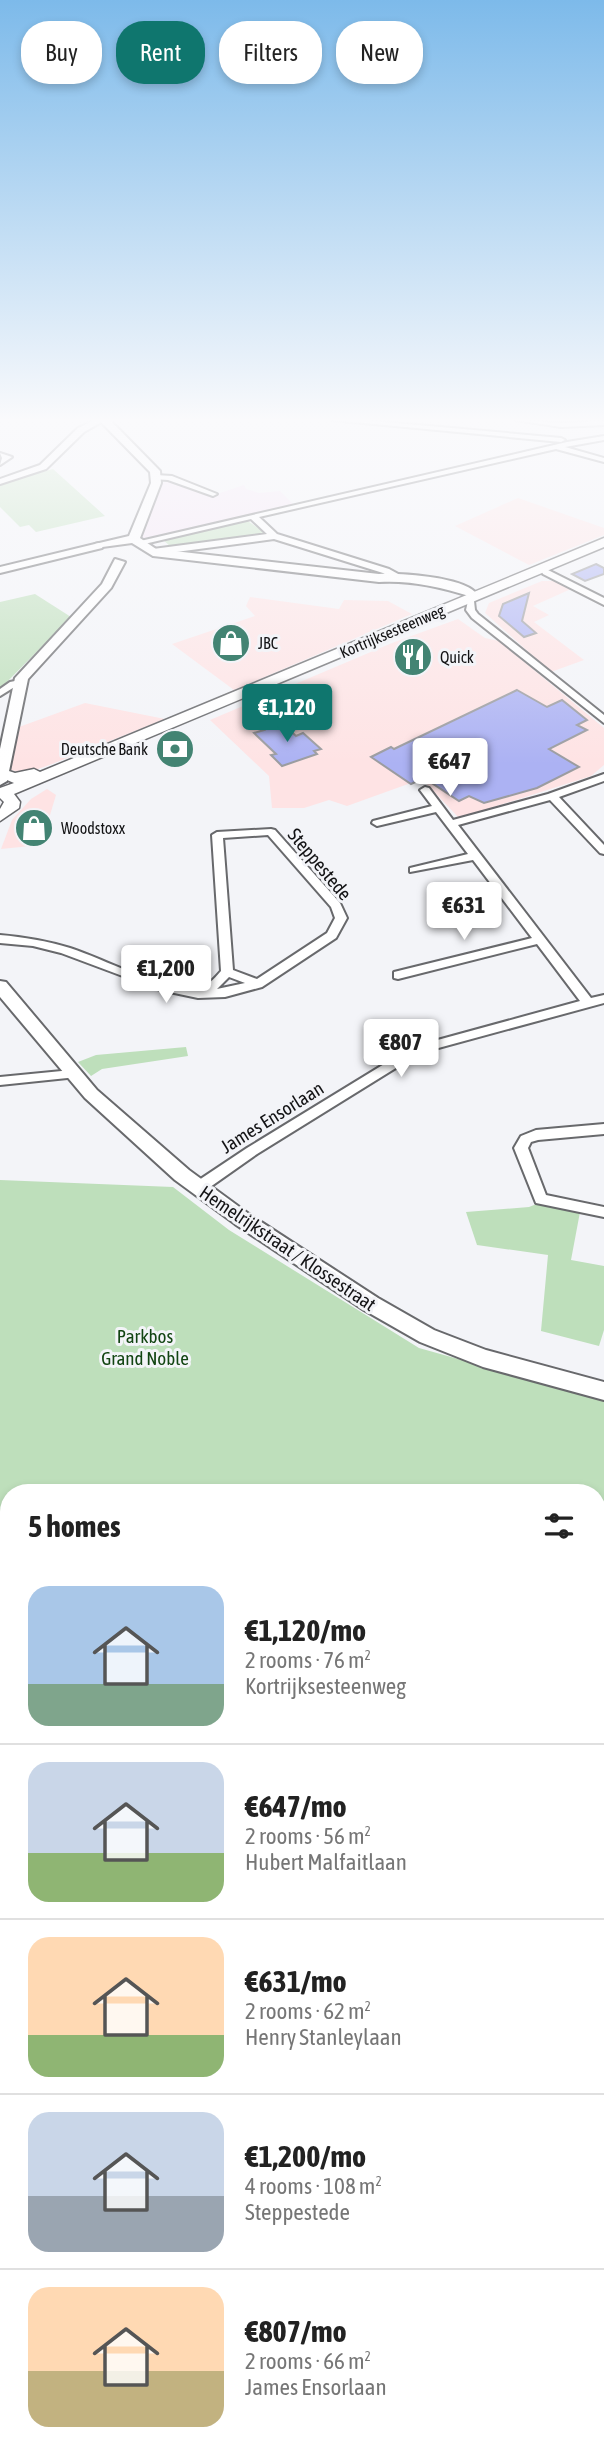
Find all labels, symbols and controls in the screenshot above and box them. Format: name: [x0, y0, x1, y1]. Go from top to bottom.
chip: Buy: [21, 21, 102, 84]
chip: Rent: [116, 21, 205, 84]
chip: Filters: [219, 21, 322, 84]
chip: New: [336, 21, 423, 84]
street label: Kortrijksesteenweg: [337, 601, 448, 662]
shop icon: JBC: [210, 622, 252, 664]
place label: JBC: [258, 634, 278, 652]
restaurant icon: Quick: [392, 636, 434, 678]
place label: Quick: [440, 648, 474, 666]
pin: €1,120: [230, 684, 344, 744]
text: €1,120: [258, 694, 316, 720]
bank icon: Deutsche Bank: [154, 728, 196, 770]
pin: €647: [409, 738, 491, 798]
place label: Deutsche Bank: [61, 740, 148, 758]
text: €647: [429, 748, 471, 774]
shop icon: Woodstoxx: [13, 807, 55, 849]
place label: Woodstoxx: [61, 819, 126, 837]
street label: Steppestede: [284, 824, 356, 904]
pin: €631: [423, 883, 505, 942]
text: €631: [443, 892, 485, 918]
pin: €1,200: [109, 946, 223, 1005]
text: €1,200: [137, 955, 195, 981]
pin: €807: [360, 1020, 442, 1079]
text: €807: [380, 1029, 422, 1055]
street label: James Ensorlaan: [217, 1077, 327, 1157]
street label: Hemelrijkstraat / Klossestraat: [196, 1181, 380, 1315]
park label: Parkbos Grand Noble: [101, 1325, 189, 1369]
icon: filters: [540, 1507, 578, 1545]
text: 5 homes: [28, 1509, 121, 1543]
text: €1,120/mo: [245, 1613, 366, 1647]
icon: home: [84, 1614, 168, 1698]
text: 2 rooms · 76 m²: [245, 1647, 371, 1673]
text: Kortrijksesteenweg: [245, 1673, 406, 1699]
text: €647/mo: [245, 1789, 347, 1823]
icon: home: [84, 1790, 168, 1874]
text: 2 rooms · 56 m²: [245, 1823, 371, 1849]
text: Hubert Malfaitlaan: [245, 1849, 407, 1875]
text: €631/mo: [245, 1964, 347, 1998]
icon: home: [84, 1965, 168, 2049]
text: 2 rooms · 62 m²: [245, 1998, 371, 2024]
text: Henry Stanleylaan: [245, 2024, 402, 2050]
text: €1,200/mo: [245, 2139, 366, 2173]
icon: home: [84, 2140, 168, 2224]
text: 4 rooms · 108 m²: [245, 2173, 382, 2199]
text: Steppestede: [245, 2199, 350, 2225]
text: €807/mo: [245, 2314, 347, 2348]
icon: home: [84, 2315, 168, 2399]
text: 2 rooms · 66 m²: [245, 2348, 371, 2374]
text: James Ensorlaan: [245, 2374, 387, 2400]

